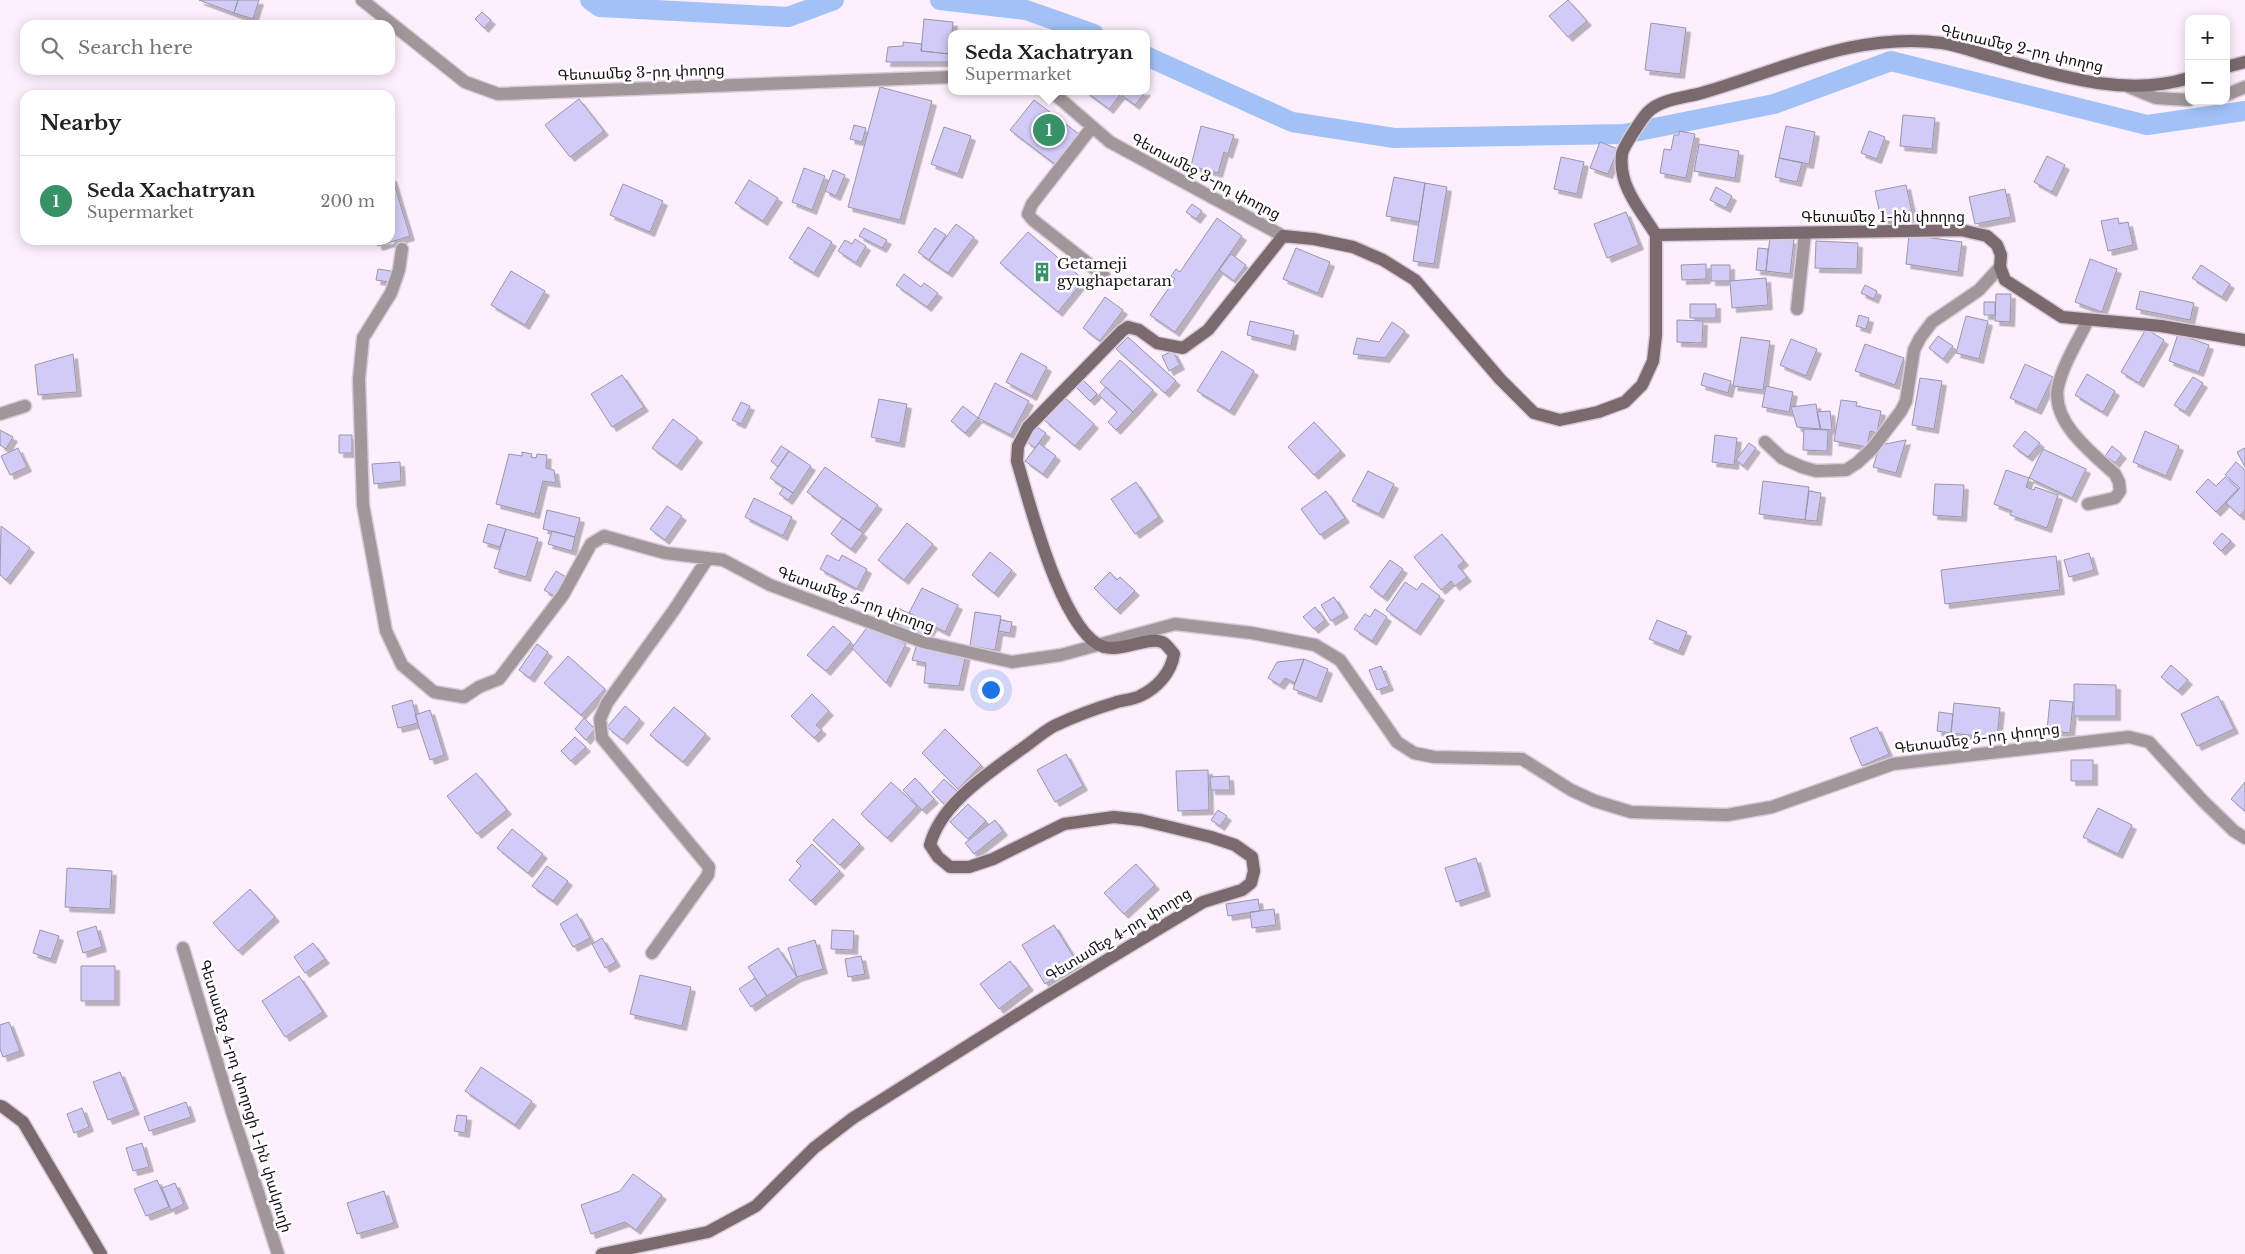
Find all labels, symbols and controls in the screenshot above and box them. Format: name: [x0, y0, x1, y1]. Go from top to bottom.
map controls: [2185, 15, 2230, 105]
button: +: [2185, 15, 2230, 60]
search box: [20, 20, 395, 75]
street label: Գետամեջ 2-րդ փողոց: [1939, 20, 2105, 76]
popup: [948, 30, 1150, 95]
icon: search: [38, 34, 66, 62]
text: Search here: [78, 36, 193, 59]
text: Seda Xachatryan: [965, 41, 1133, 64]
street label: Գետամեջ 3-րդ փողոց: [557, 60, 725, 84]
button: −: [2185, 60, 2230, 105]
text: Supermarket: [965, 64, 1072, 84]
text: Nearby: [40, 110, 121, 136]
pin: 1: [1033, 111, 1065, 149]
street label: Գետամեջ 3-րդ փողոց: [1128, 128, 1284, 224]
text: Seda Xachatryan: [87, 179, 255, 202]
text: 1: [53, 191, 59, 211]
text: 200 m: [321, 191, 375, 211]
text: Supermarket: [87, 202, 194, 222]
street label: Գետամեջ 1-ին փողոց: [1801, 207, 1965, 226]
place label: Getameji gyughapetaran: [1057, 254, 1172, 290]
building icon: Getameji gyughapetaran: [1031, 261, 1053, 283]
street label: Գետամեջ 5-րդ փողոց: [775, 562, 937, 636]
your location: [978, 677, 1004, 703]
street label: Գետամեջ 5-րդ փողոց: [1893, 718, 2061, 758]
street label: Գետամեջ 4-րդ փողոց: [1042, 883, 1194, 985]
street label: Գետամեջ 4-րդ փողոցի 1-ին փակուղի: [195, 957, 297, 1235]

